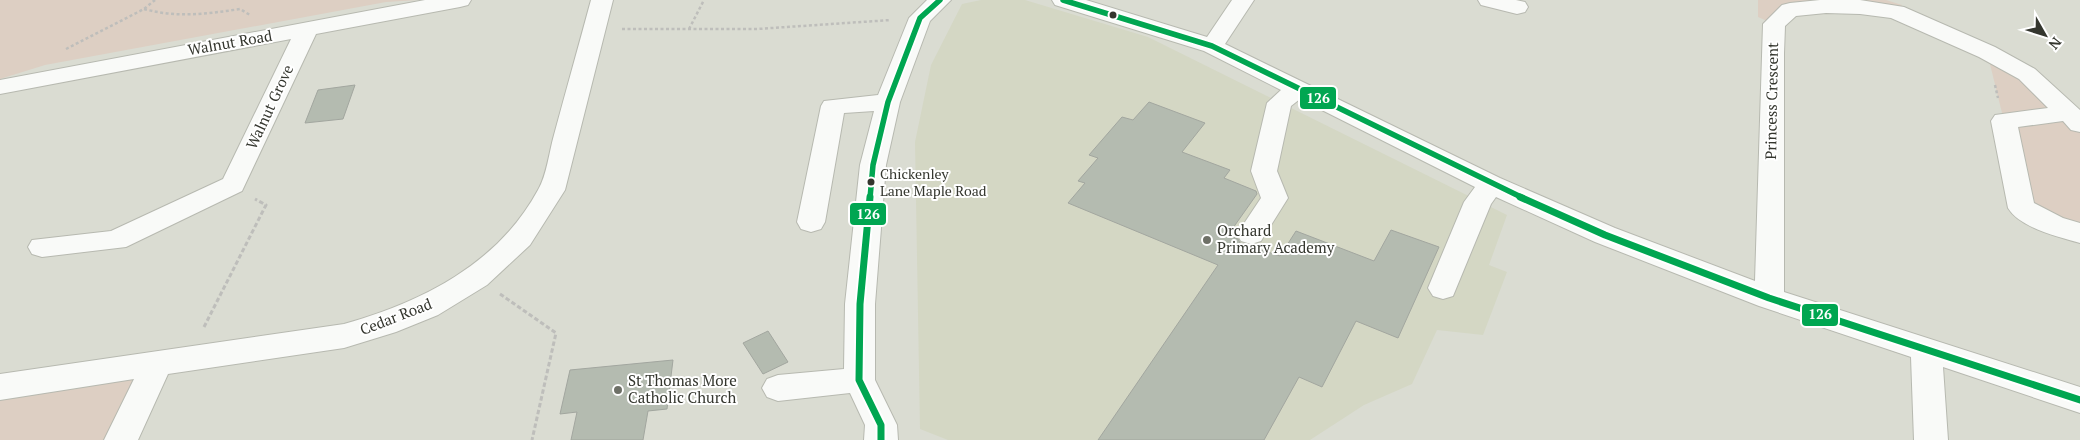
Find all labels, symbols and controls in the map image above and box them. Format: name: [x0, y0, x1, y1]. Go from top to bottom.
unlabelled marker: [1108, 10, 1118, 20]
north arrow: [2020, 10, 2070, 60]
street label: Walnut Road: [186, 25, 274, 59]
text: N: [2045, 33, 2066, 54]
street label: Princess Crescent: [1760, 42, 1782, 160]
street label: Walnut Grove: [241, 61, 297, 152]
line badge: 126: [1299, 86, 1337, 110]
text: 126: [1306, 88, 1330, 107]
place label: Chickenley Lane Maple Road: [880, 164, 987, 200]
marker: Chickenley Lane Maple Road: [866, 177, 876, 187]
line badge: 126: [849, 202, 887, 226]
text: 126: [856, 204, 880, 223]
place label: Orchard Primary Academy: [1217, 220, 1335, 257]
marker: Orchard Primary Academy: [1201, 234, 1213, 246]
street label: Cedar Road: [357, 293, 435, 339]
line badge: 126: [1801, 303, 1839, 327]
text: 126: [1808, 304, 1832, 323]
place label: St Thomas More Catholic Church: [628, 370, 737, 407]
marker: St Thomas More Catholic Church: [612, 384, 624, 396]

